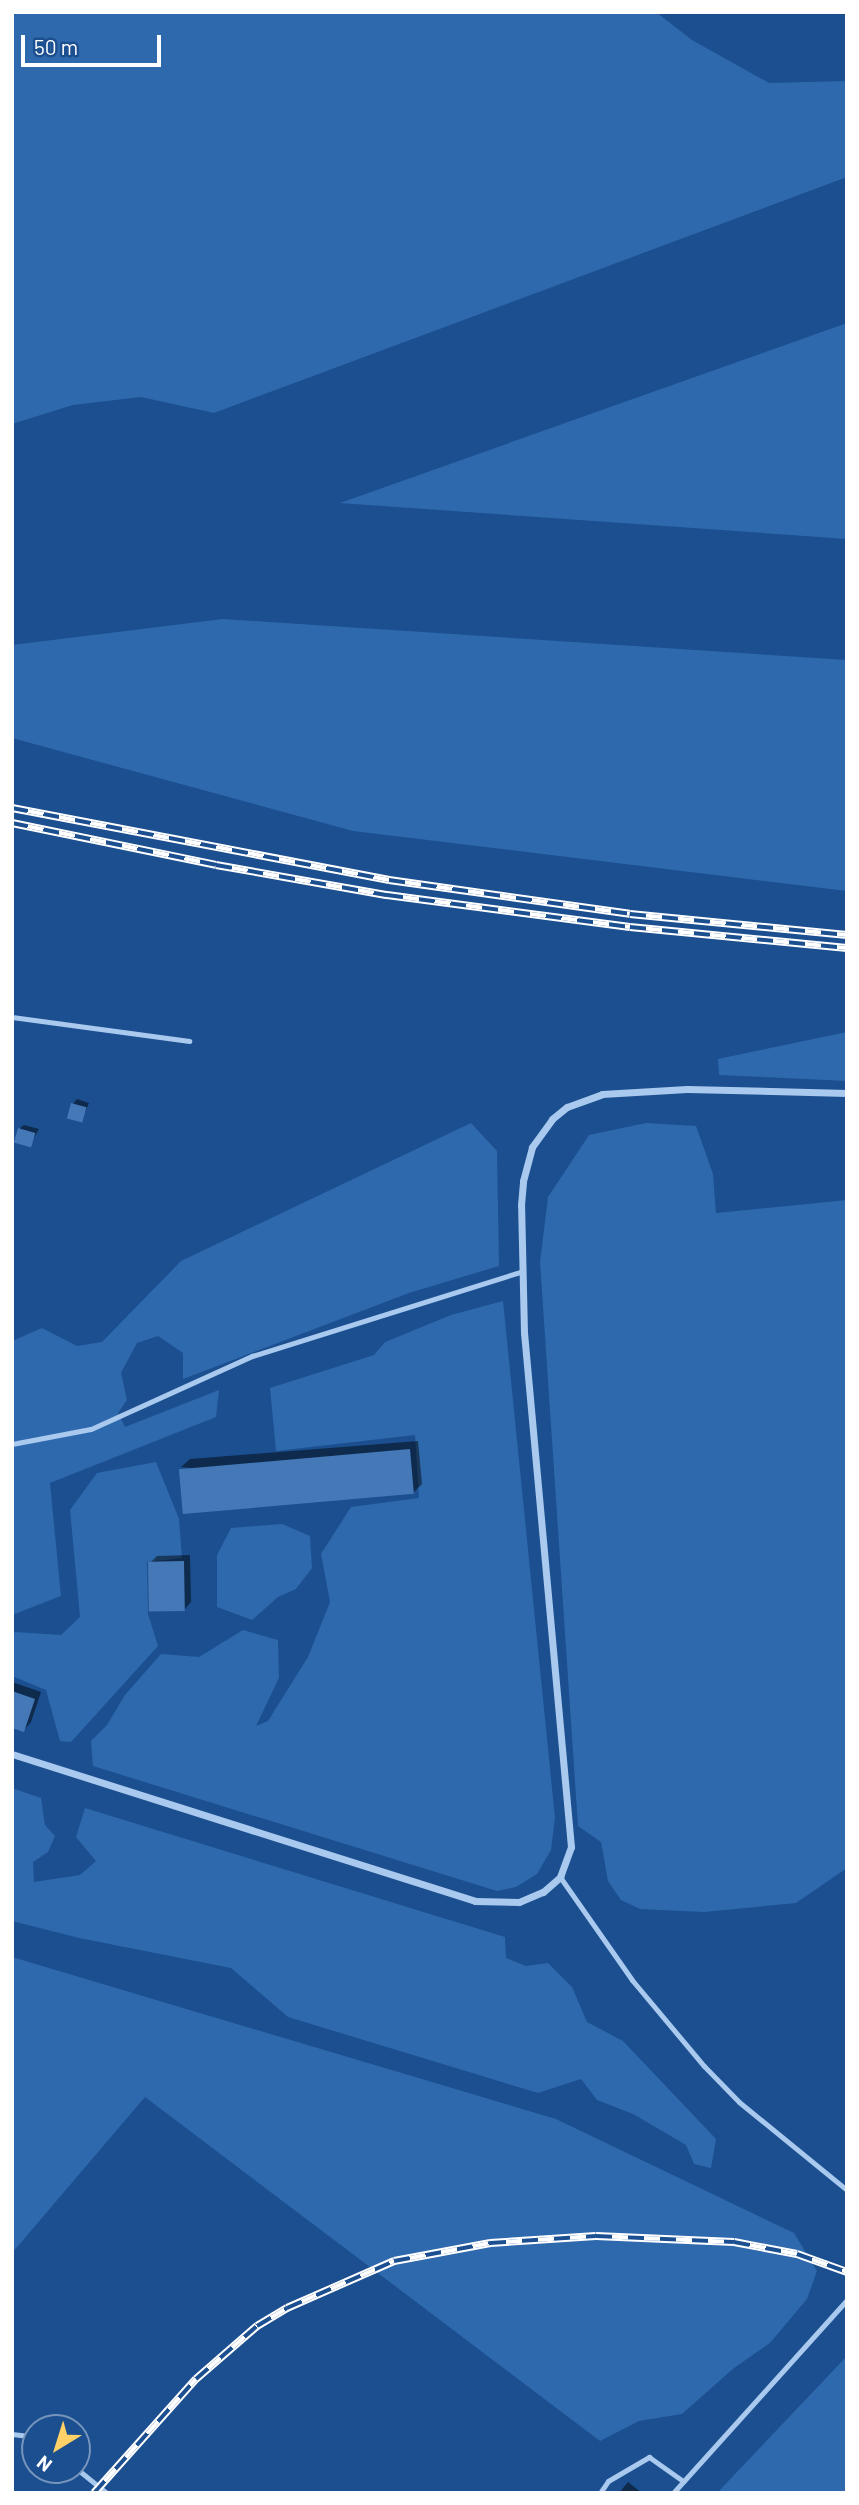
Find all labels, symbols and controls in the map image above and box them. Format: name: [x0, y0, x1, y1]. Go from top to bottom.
scale bar: [24, 21, 164, 65]
text: 50 m: [34, 34, 78, 59]
north arrow: [21, 2414, 91, 2484]
text: N: [32, 2451, 56, 2477]

